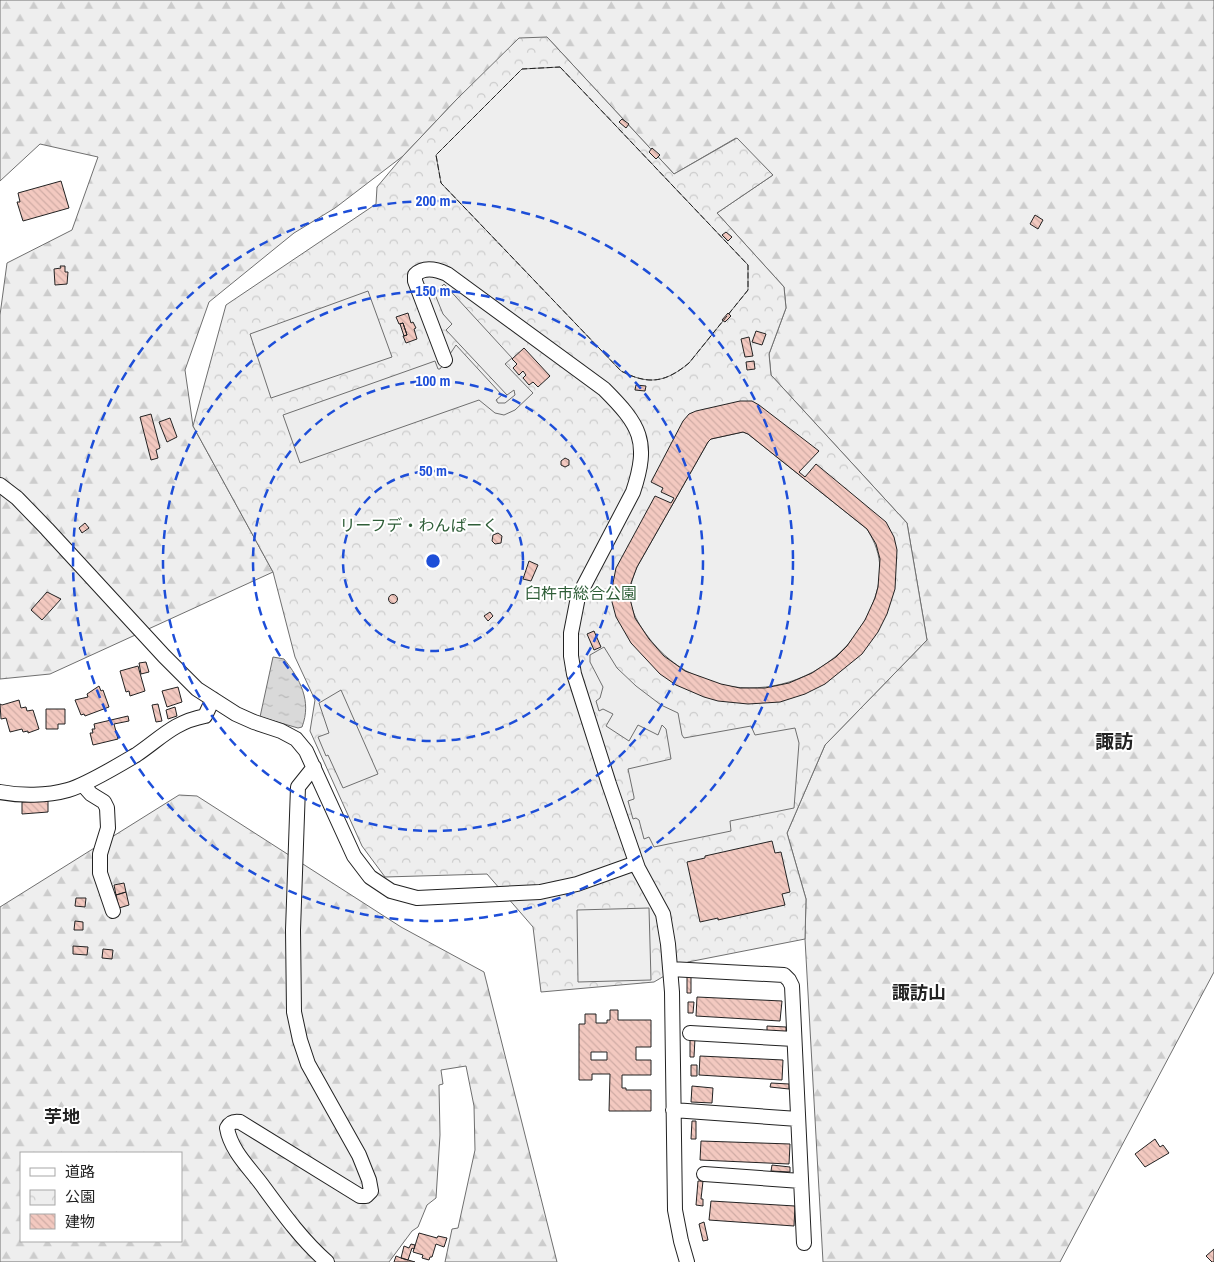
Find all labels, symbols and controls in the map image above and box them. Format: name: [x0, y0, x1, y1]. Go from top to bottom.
text: 200 m: [416, 190, 450, 211]
text: 150 m: [416, 280, 450, 301]
text: 100 m: [416, 370, 450, 391]
text: 50 m: [419, 460, 447, 481]
park label: リーフデ・わんぱーく: [339, 514, 499, 536]
centre of rings: [424, 552, 442, 570]
park label: 臼杵市総合公園: [525, 582, 637, 604]
district label: 諏訪: [1095, 728, 1133, 754]
district label: 諏訪山: [892, 980, 946, 1005]
district label: 芋地: [44, 1104, 80, 1129]
legend: [20, 1152, 182, 1242]
text: 道路: [65, 1161, 95, 1182]
text: 公園: [65, 1186, 95, 1207]
text: 建物: [65, 1211, 95, 1232]

